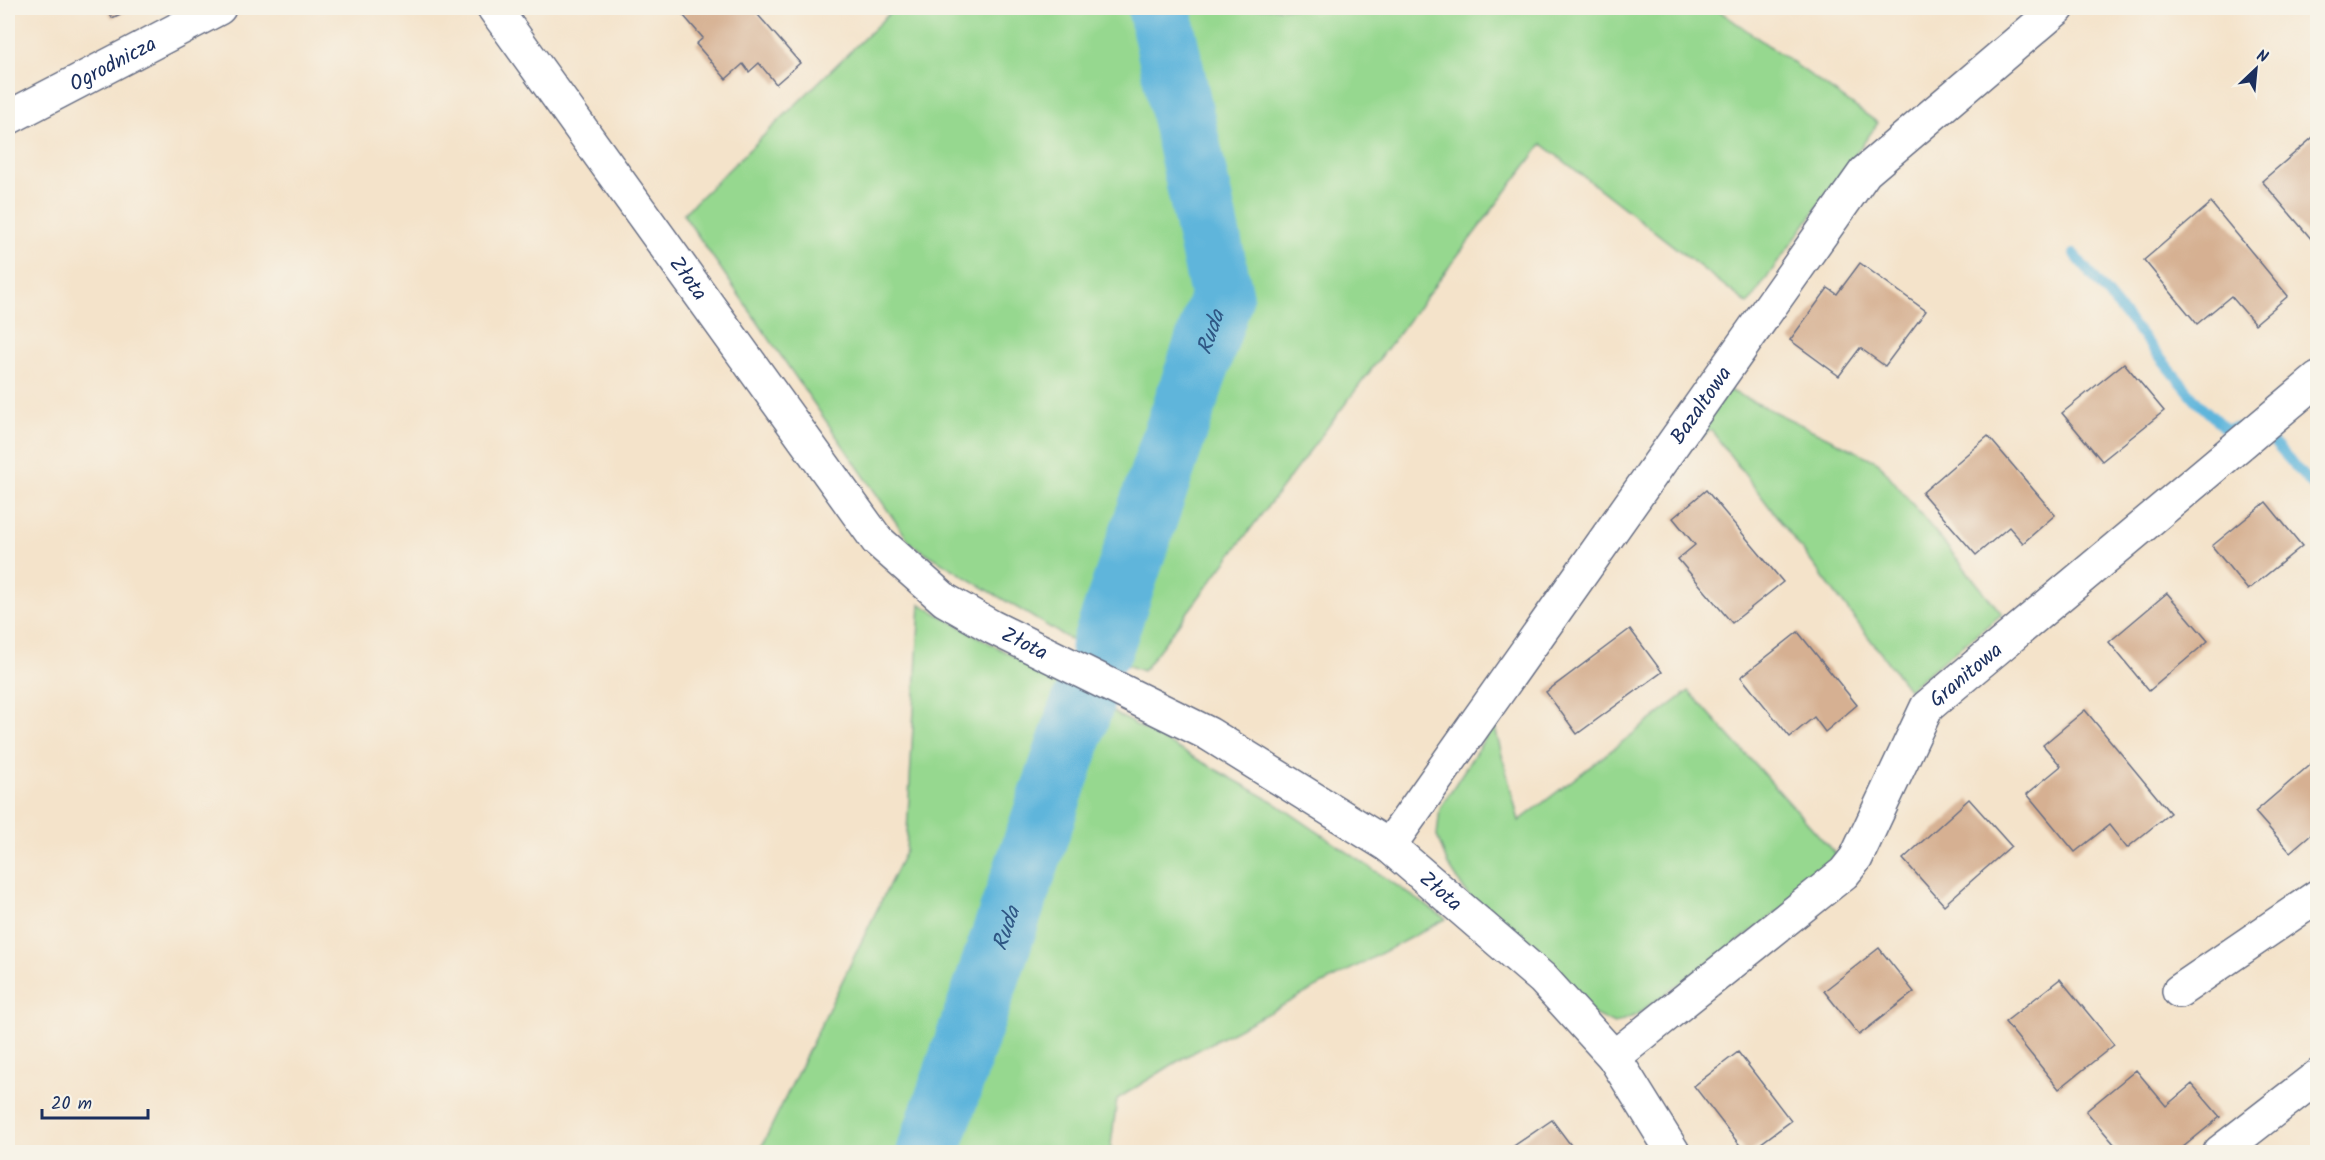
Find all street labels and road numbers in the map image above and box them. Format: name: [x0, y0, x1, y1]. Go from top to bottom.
street label: Ogrodnicza: [64, 28, 163, 101]
street label: Złota: [660, 250, 715, 308]
street label: Bazaltowa: [1663, 360, 1741, 452]
street label: Złota: [995, 619, 1053, 670]
street label: Granitowa: [1922, 635, 2011, 717]
street label: Złota: [1411, 864, 1469, 920]

